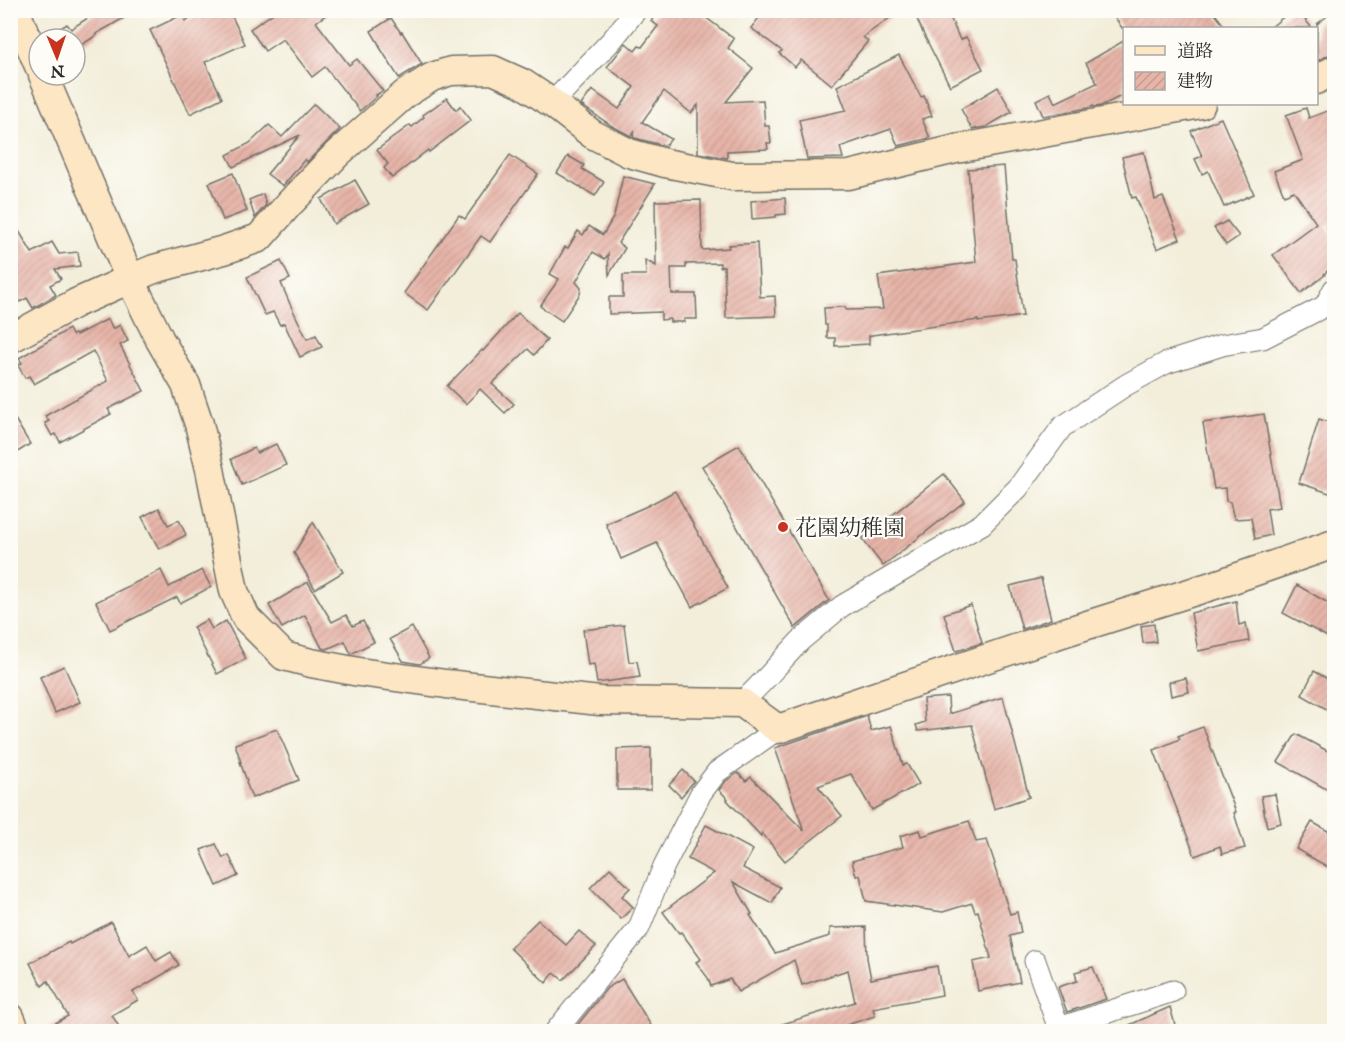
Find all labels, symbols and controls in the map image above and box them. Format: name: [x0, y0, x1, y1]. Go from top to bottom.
north arrow: [27, 27, 87, 87]
legend: [1123, 27, 1318, 105]
text: 道路: [1177, 41, 1213, 64]
text: N: [50, 60, 66, 80]
text: 建物: [1177, 71, 1213, 94]
place label: 花園幼稚園: [795, 515, 905, 543]
marker: 花園幼稚園: [776, 520, 790, 534]

